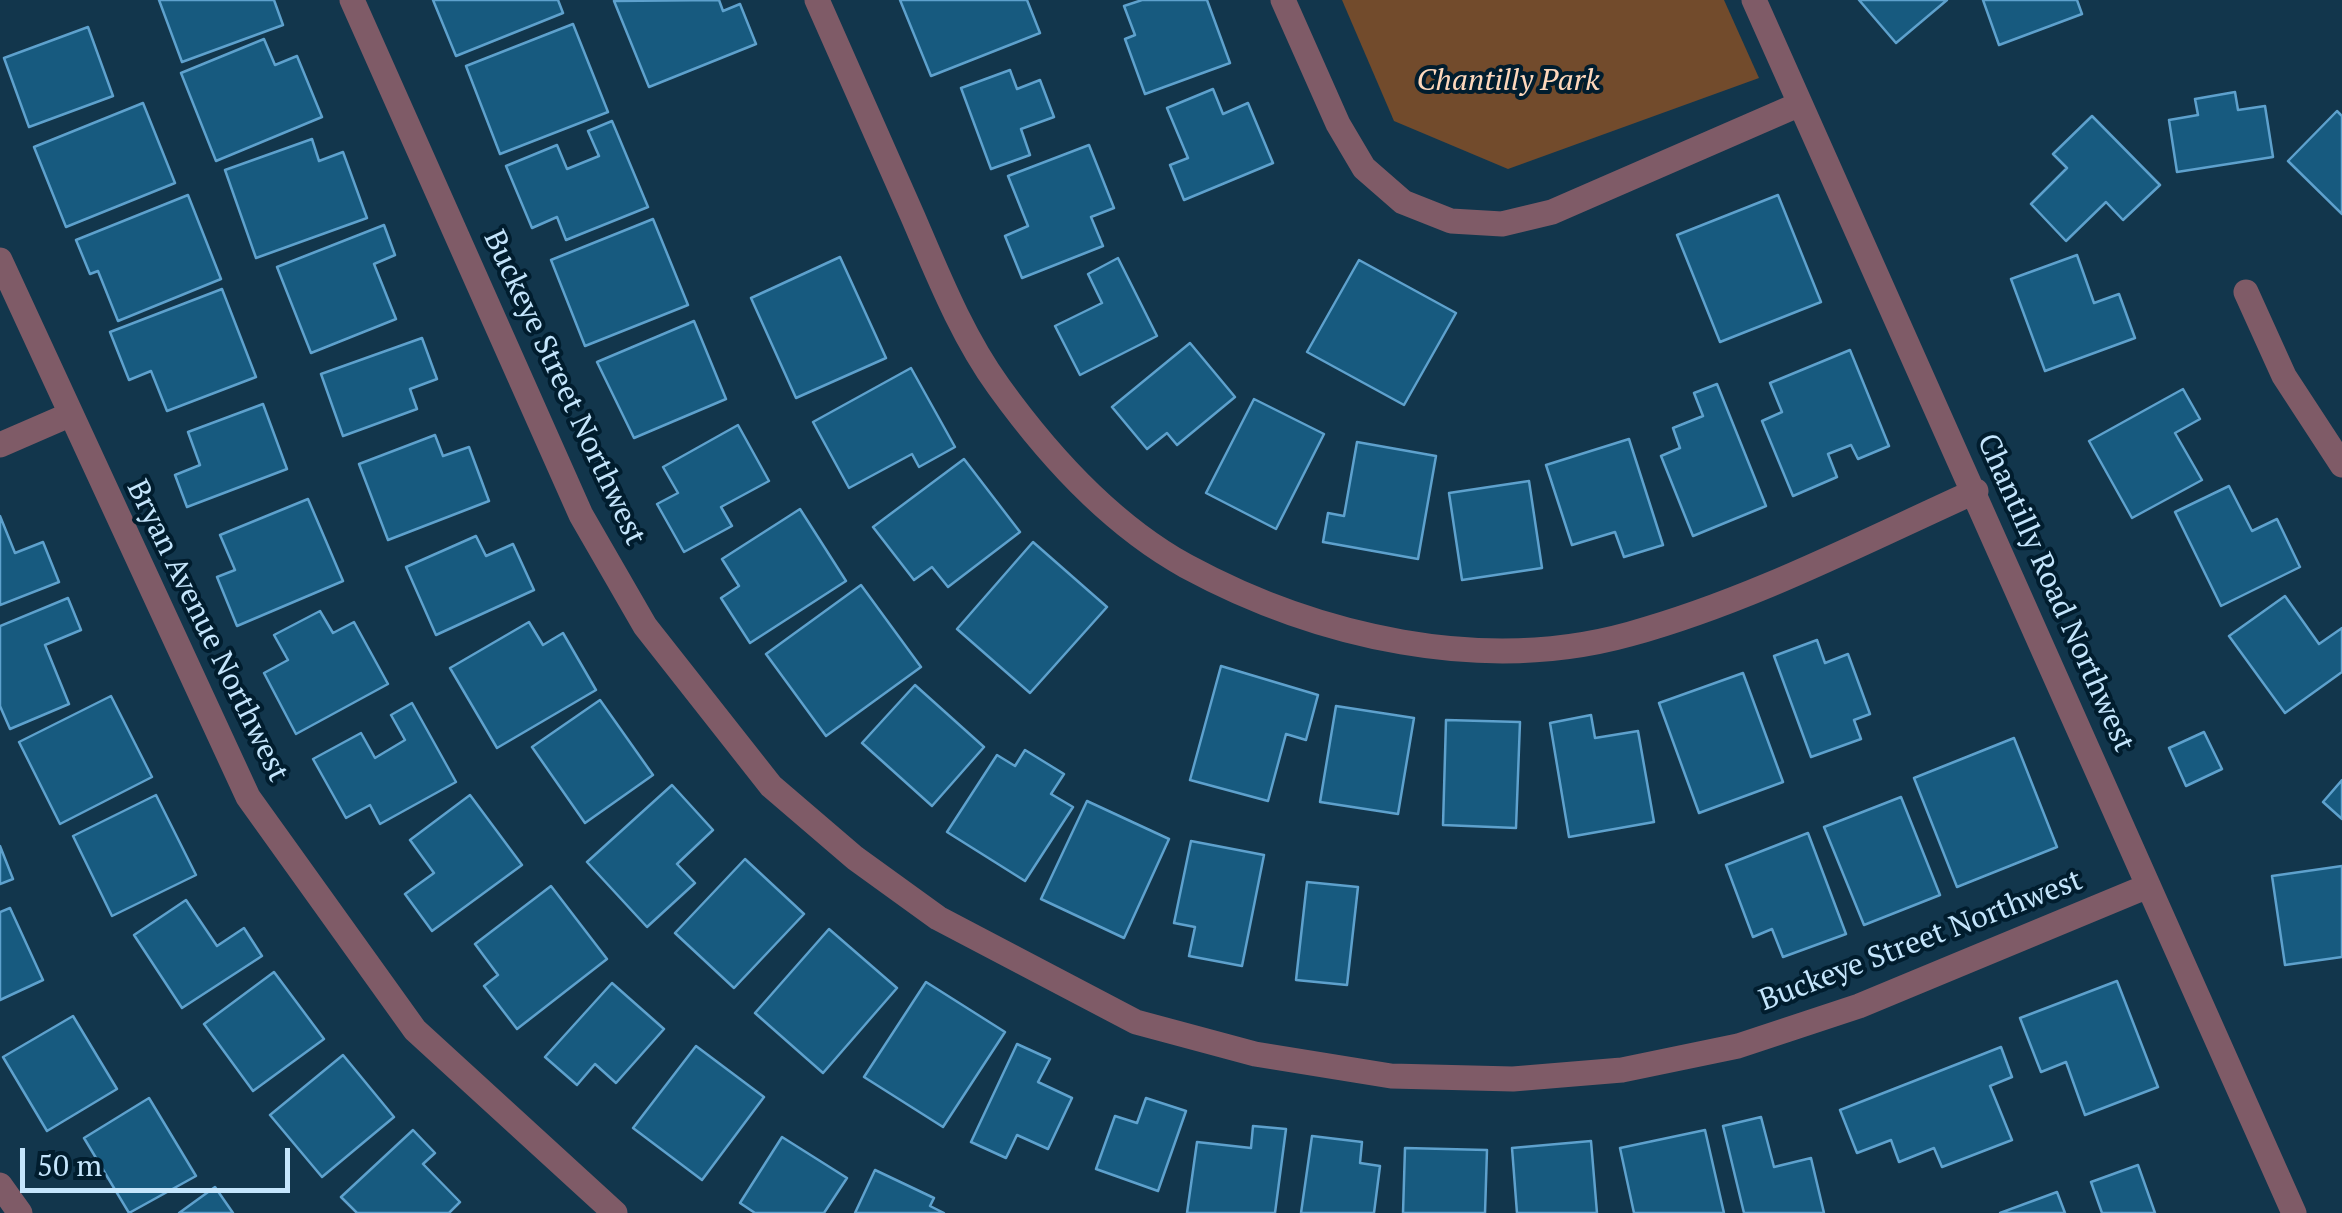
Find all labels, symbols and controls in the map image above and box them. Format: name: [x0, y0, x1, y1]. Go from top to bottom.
park label: Chantilly Park: [1416, 63, 1600, 99]
street label: Buckeye Street Northwest: [475, 225, 653, 551]
street label: Chantilly Road Northwest: [1969, 428, 2141, 758]
street label: Bryan Avenue Northwest: [118, 474, 296, 788]
street label: Buckeye Street Northwest: [1754, 863, 2088, 1019]
scale bar: [25, 1128, 295, 1190]
text: 50 m: [37, 1145, 102, 1185]

